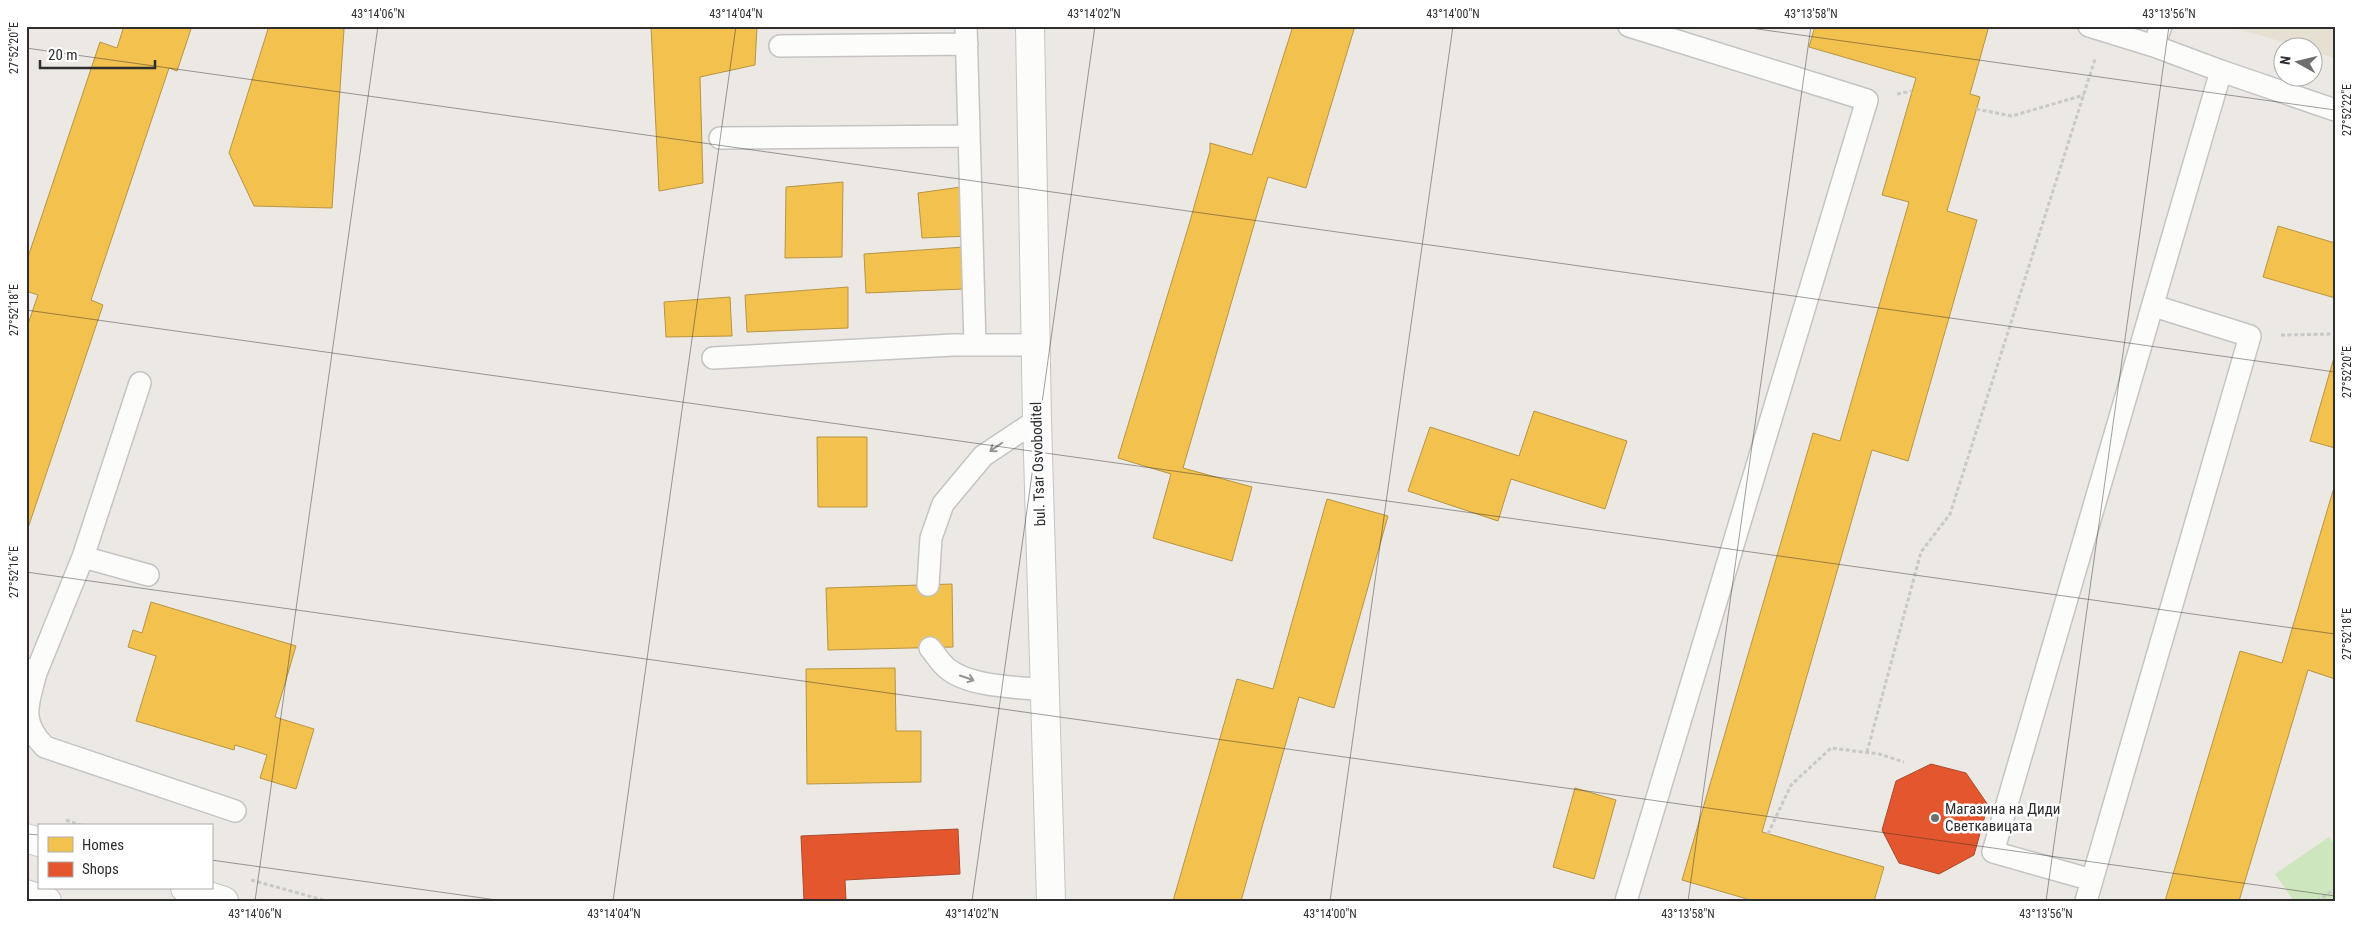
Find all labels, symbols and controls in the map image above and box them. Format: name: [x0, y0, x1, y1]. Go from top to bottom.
text: 43°14'06"N: [351, 7, 405, 21]
text: 43°14'04"N: [709, 7, 763, 21]
text: 43°14'02"N: [1067, 7, 1121, 21]
text: 43°14'00"N: [1426, 7, 1480, 21]
text: 43°13'58"N: [1784, 7, 1838, 21]
text: 43°13'56"N: [2142, 7, 2196, 21]
text: 27°52'20"E: [7, 22, 21, 74]
scale bar: [40, 38, 155, 70]
north arrow: [2274, 38, 2324, 88]
text: 20 m: [48, 46, 78, 64]
text: N: [2277, 55, 2294, 66]
text: 27°52'22"E: [2340, 84, 2354, 136]
text: 27°52'18"E: [7, 284, 21, 336]
text: 27°52'20"E: [2340, 346, 2354, 398]
street label: bul. Tsar Osvoboditel: [1027, 401, 1049, 527]
one-way arrow: [990, 442, 1004, 452]
text: 27°52'16"E: [7, 546, 21, 598]
text: 27°52'18"E: [2340, 608, 2354, 660]
one-way arrow: [959, 674, 975, 683]
place label: Магазина на Диди Светкавицата: [1945, 800, 2060, 835]
marker: Магазина на Диди Светкавицата: [1929, 812, 1941, 824]
legend: [38, 824, 212, 890]
text: Homes: [82, 836, 124, 854]
text: Shops: [82, 860, 119, 878]
text: 43°14'06"N: [228, 907, 282, 921]
text: 43°14'04"N: [587, 907, 641, 921]
text: 43°14'02"N: [945, 907, 999, 921]
text: 43°14'00"N: [1303, 907, 1357, 921]
text: 43°13'58"N: [1661, 907, 1715, 921]
text: 43°13'56"N: [2019, 907, 2073, 921]

